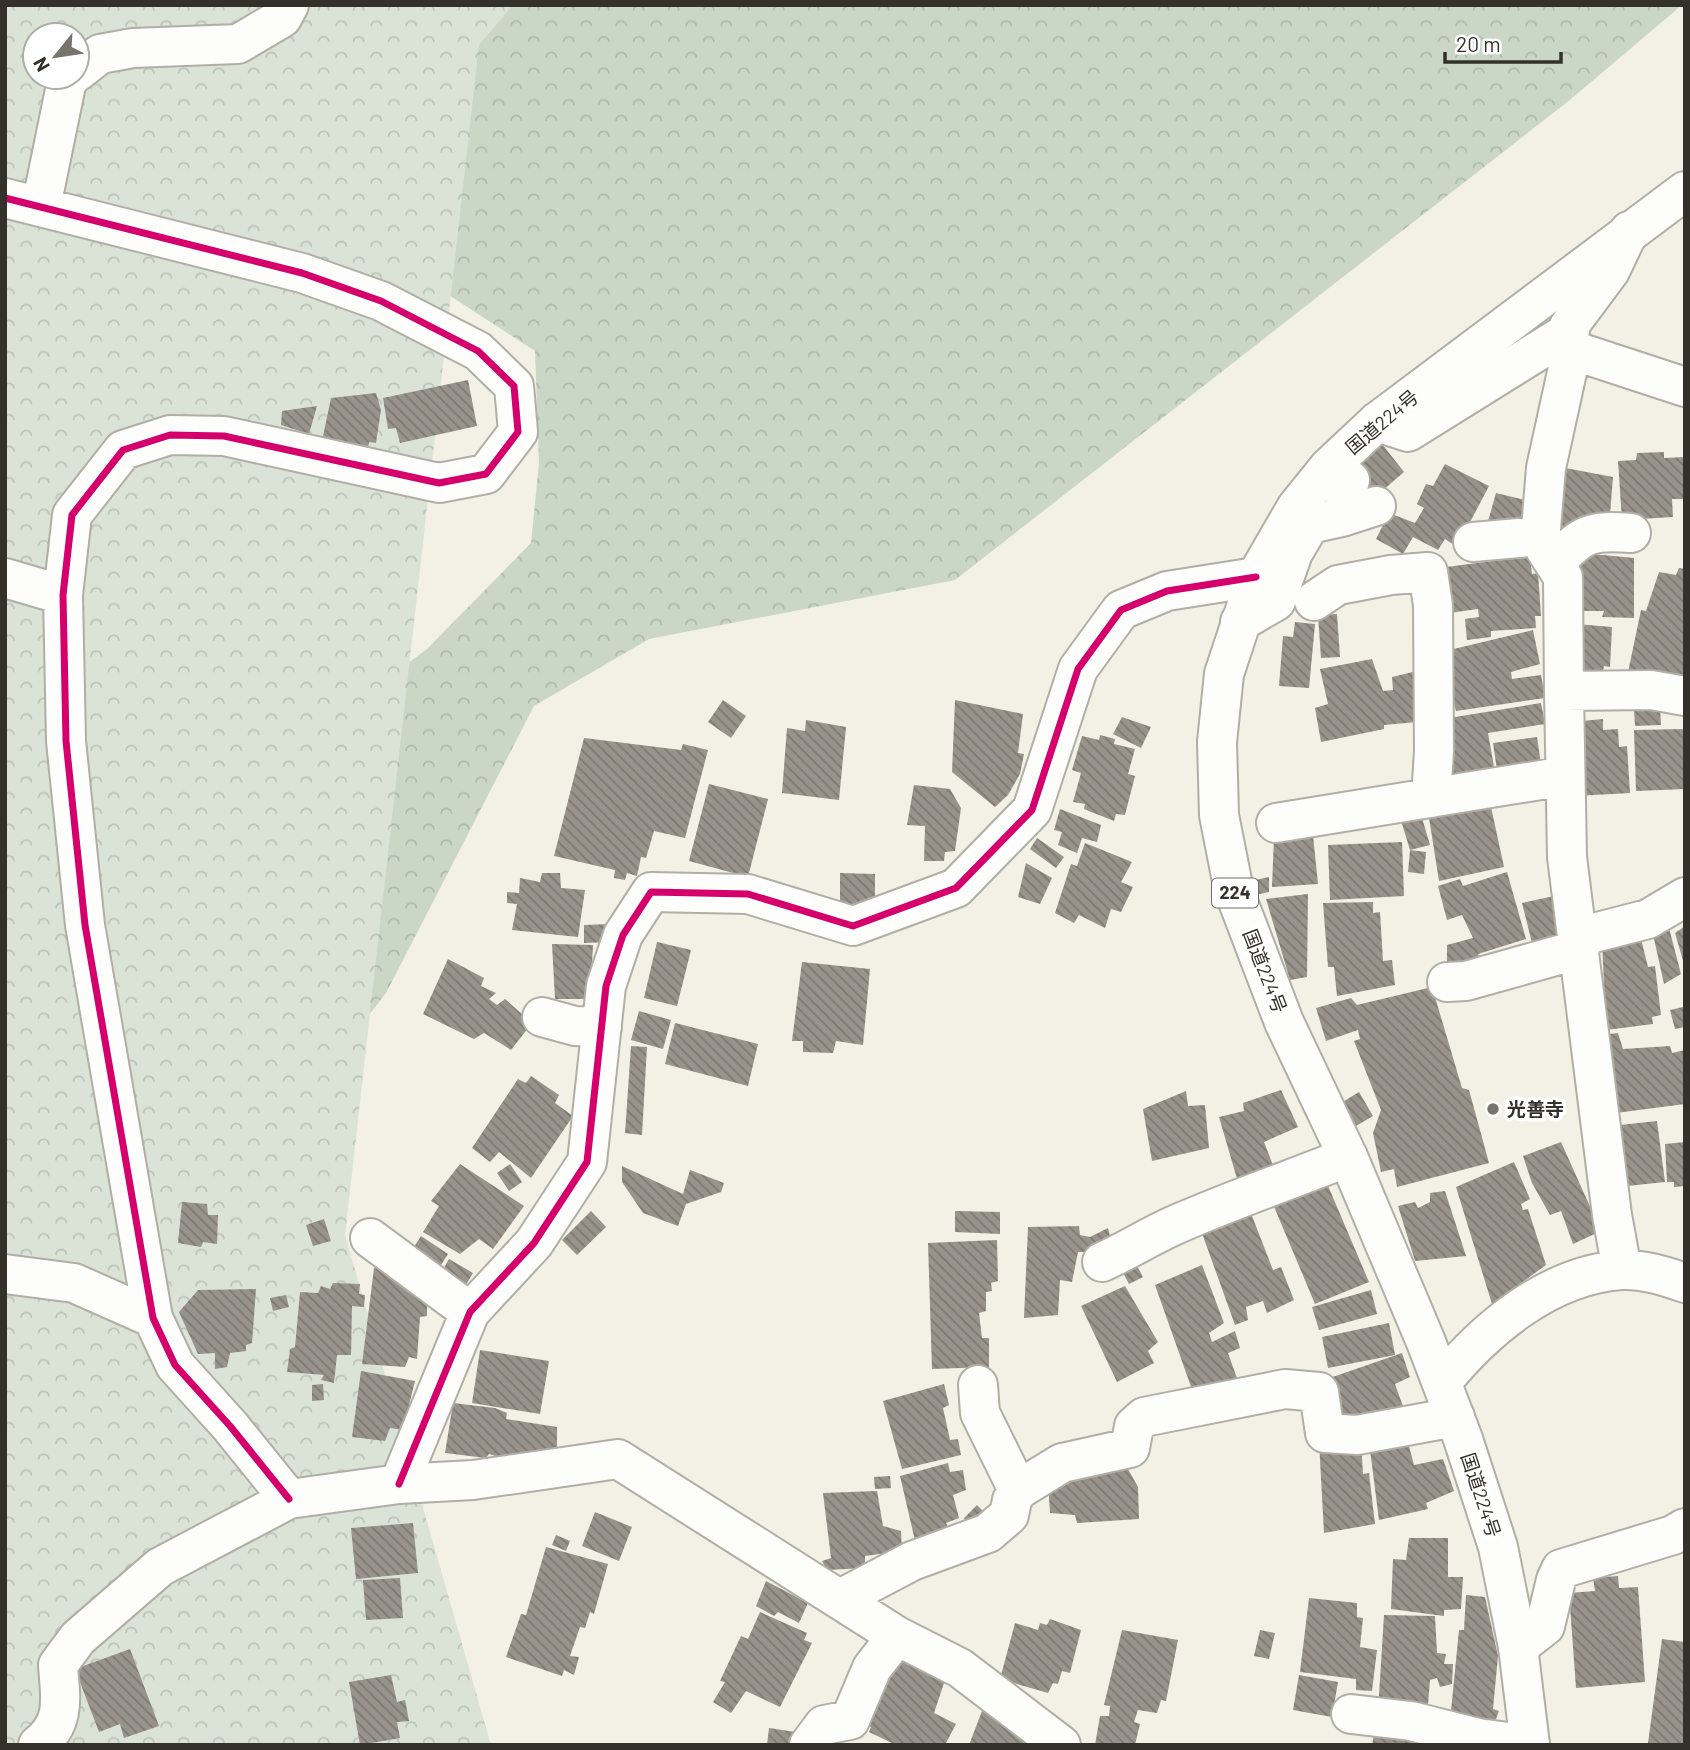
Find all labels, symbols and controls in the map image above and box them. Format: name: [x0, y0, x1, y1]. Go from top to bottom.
north arrow: [21, 21, 91, 91]
scale bar: [1445, 21, 1560, 65]
text: 20 m: [1456, 31, 1501, 56]
text: N: [28, 54, 54, 76]
street label: 国道224号: [1341, 385, 1423, 459]
road number: 224: [1212, 878, 1258, 908]
street label: 国道224号: [1239, 926, 1292, 1016]
place label: 光善寺: [1507, 1097, 1564, 1120]
marker: 光善寺: [1485, 1101, 1501, 1117]
street label: 国道224号: [1457, 1450, 1506, 1540]

